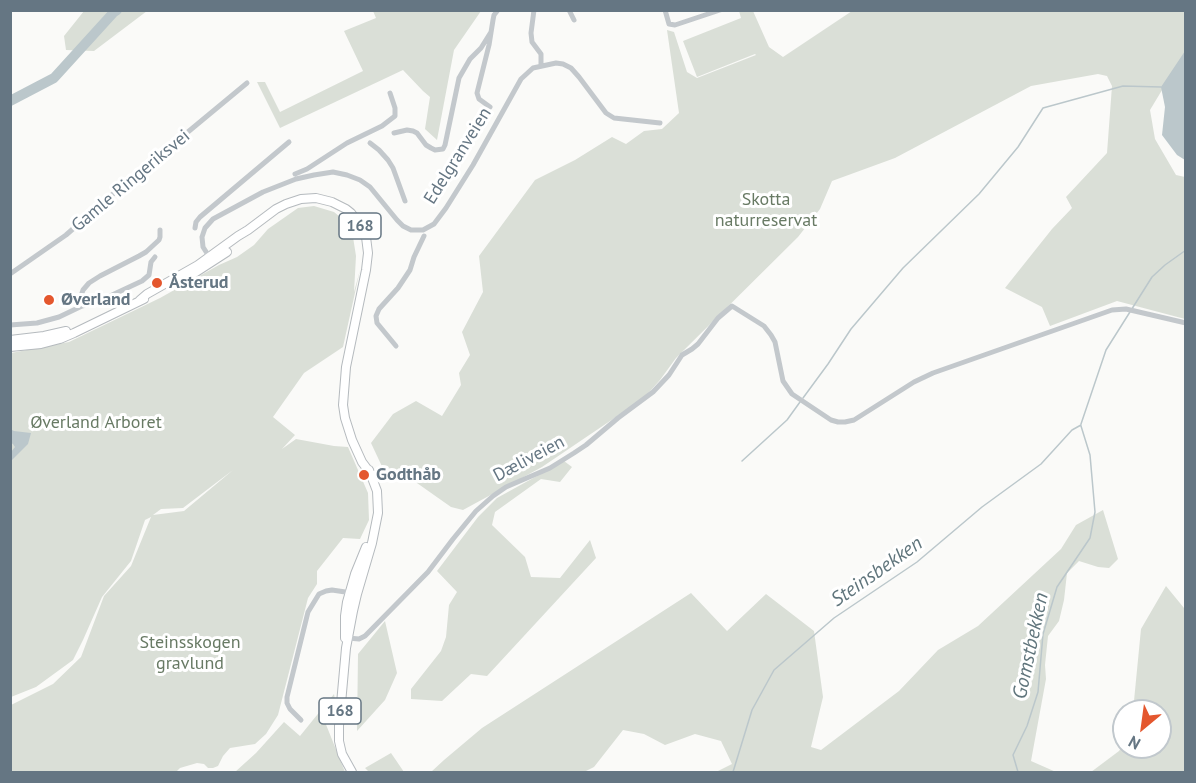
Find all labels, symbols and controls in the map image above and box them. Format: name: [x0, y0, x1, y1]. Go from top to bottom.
street label: Edelgranveien: [420, 104, 496, 208]
street label: Gamle Ringeriksvei: [68, 125, 194, 237]
park label: Skotta naturreservat: [715, 189, 817, 232]
road number: 168: [339, 213, 381, 239]
place label: Åsterud: [169, 272, 229, 294]
marker: Åsterud: [150, 276, 164, 290]
place label: Øverland: [61, 289, 131, 311]
marker: Øverland: [42, 293, 56, 307]
park label: Øverland Arboret: [30, 412, 162, 434]
street label: Dæliveien: [490, 431, 568, 487]
place label: Godthåb: [376, 464, 441, 486]
marker: Godthåb: [357, 468, 371, 482]
water label: Steinsbekken: [827, 532, 927, 612]
water label: Gomstbekken: [1008, 591, 1054, 701]
park label: Steinsskogen gravlund: [139, 632, 241, 674]
road number: 168: [319, 698, 361, 724]
north arrow: [1112, 699, 1172, 759]
text: N: [1125, 732, 1144, 754]

